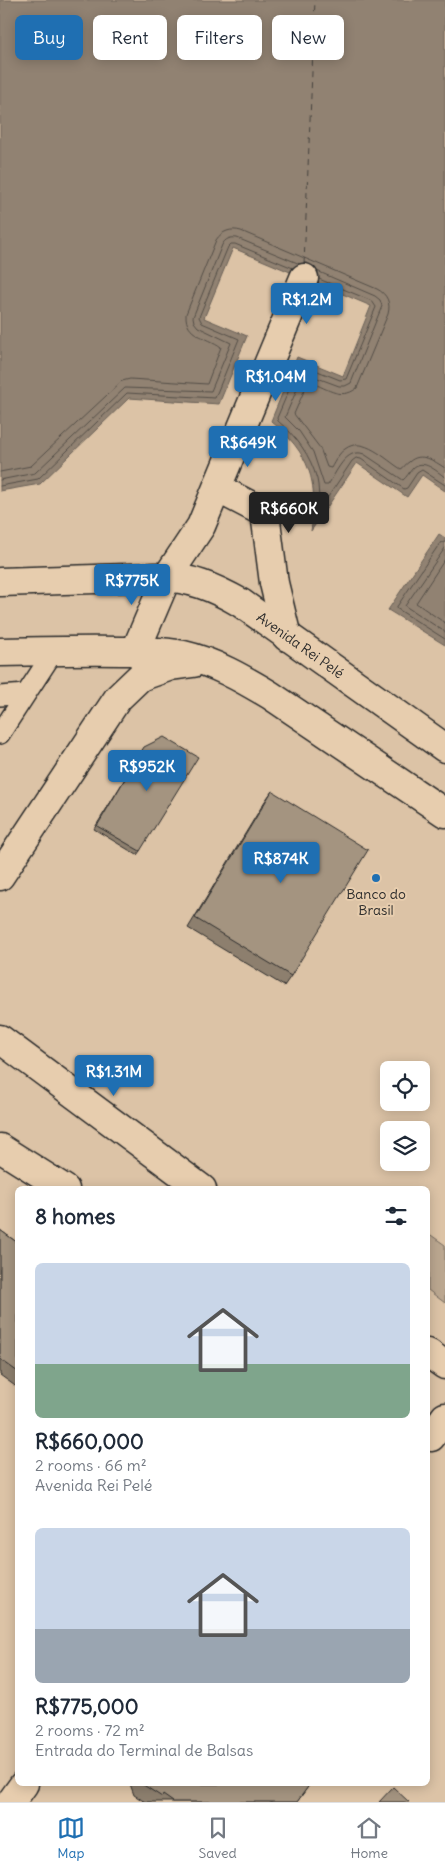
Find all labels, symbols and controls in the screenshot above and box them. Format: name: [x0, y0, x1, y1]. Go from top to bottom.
chip: Buy: [15, 15, 83, 60]
chip: Rent: [93, 15, 167, 60]
chip: Filters: [177, 15, 262, 60]
chip: New: [272, 15, 344, 60]
pin: R$1.2M: [266, 282, 348, 325]
text: R$1.2M: [282, 289, 332, 309]
pin: R$1.04M: [230, 360, 322, 402]
text: R$1.04M: [245, 366, 307, 386]
pin: R$649K: [207, 426, 289, 468]
text: R$649K: [220, 432, 276, 452]
pin: R$660K: [248, 492, 330, 534]
text: R$660K: [260, 498, 318, 518]
pin: R$775K: [91, 564, 173, 606]
text: R$775K: [105, 570, 159, 590]
street label: Avenida Rei Pelé: [253, 608, 348, 682]
pin: R$952K: [106, 750, 188, 792]
text: R$952K: [119, 756, 175, 776]
pin: R$874K: [240, 842, 322, 884]
text: R$874K: [254, 848, 308, 868]
marker: Banco do Brasil: [370, 872, 382, 884]
place label: Banco do Brasil: [346, 885, 406, 919]
pin: R$1.31M: [68, 1054, 160, 1097]
text: R$1.31M: [86, 1061, 142, 1081]
map controls: [380, 1061, 430, 1171]
button: locate: [380, 1061, 430, 1111]
button: layers: [380, 1121, 430, 1171]
icon: filters: [382, 1202, 410, 1230]
text: 8 homes: [35, 1203, 115, 1230]
icon: home: [178, 1295, 268, 1385]
text: R$660,000: [35, 1428, 144, 1455]
text: 2 rooms · 66 m²: [35, 1455, 147, 1475]
text: Avenida Rei Pelé: [35, 1475, 152, 1495]
icon: home: [178, 1560, 268, 1650]
text: R$775,000: [35, 1693, 139, 1720]
text: 2 rooms · 72 m²: [35, 1720, 145, 1740]
text: Entrada do Terminal de Balsas: [35, 1740, 253, 1760]
tab: Map: [57, 1814, 85, 1862]
tab: Saved: [198, 1814, 237, 1862]
tab: Home: [350, 1814, 388, 1862]

